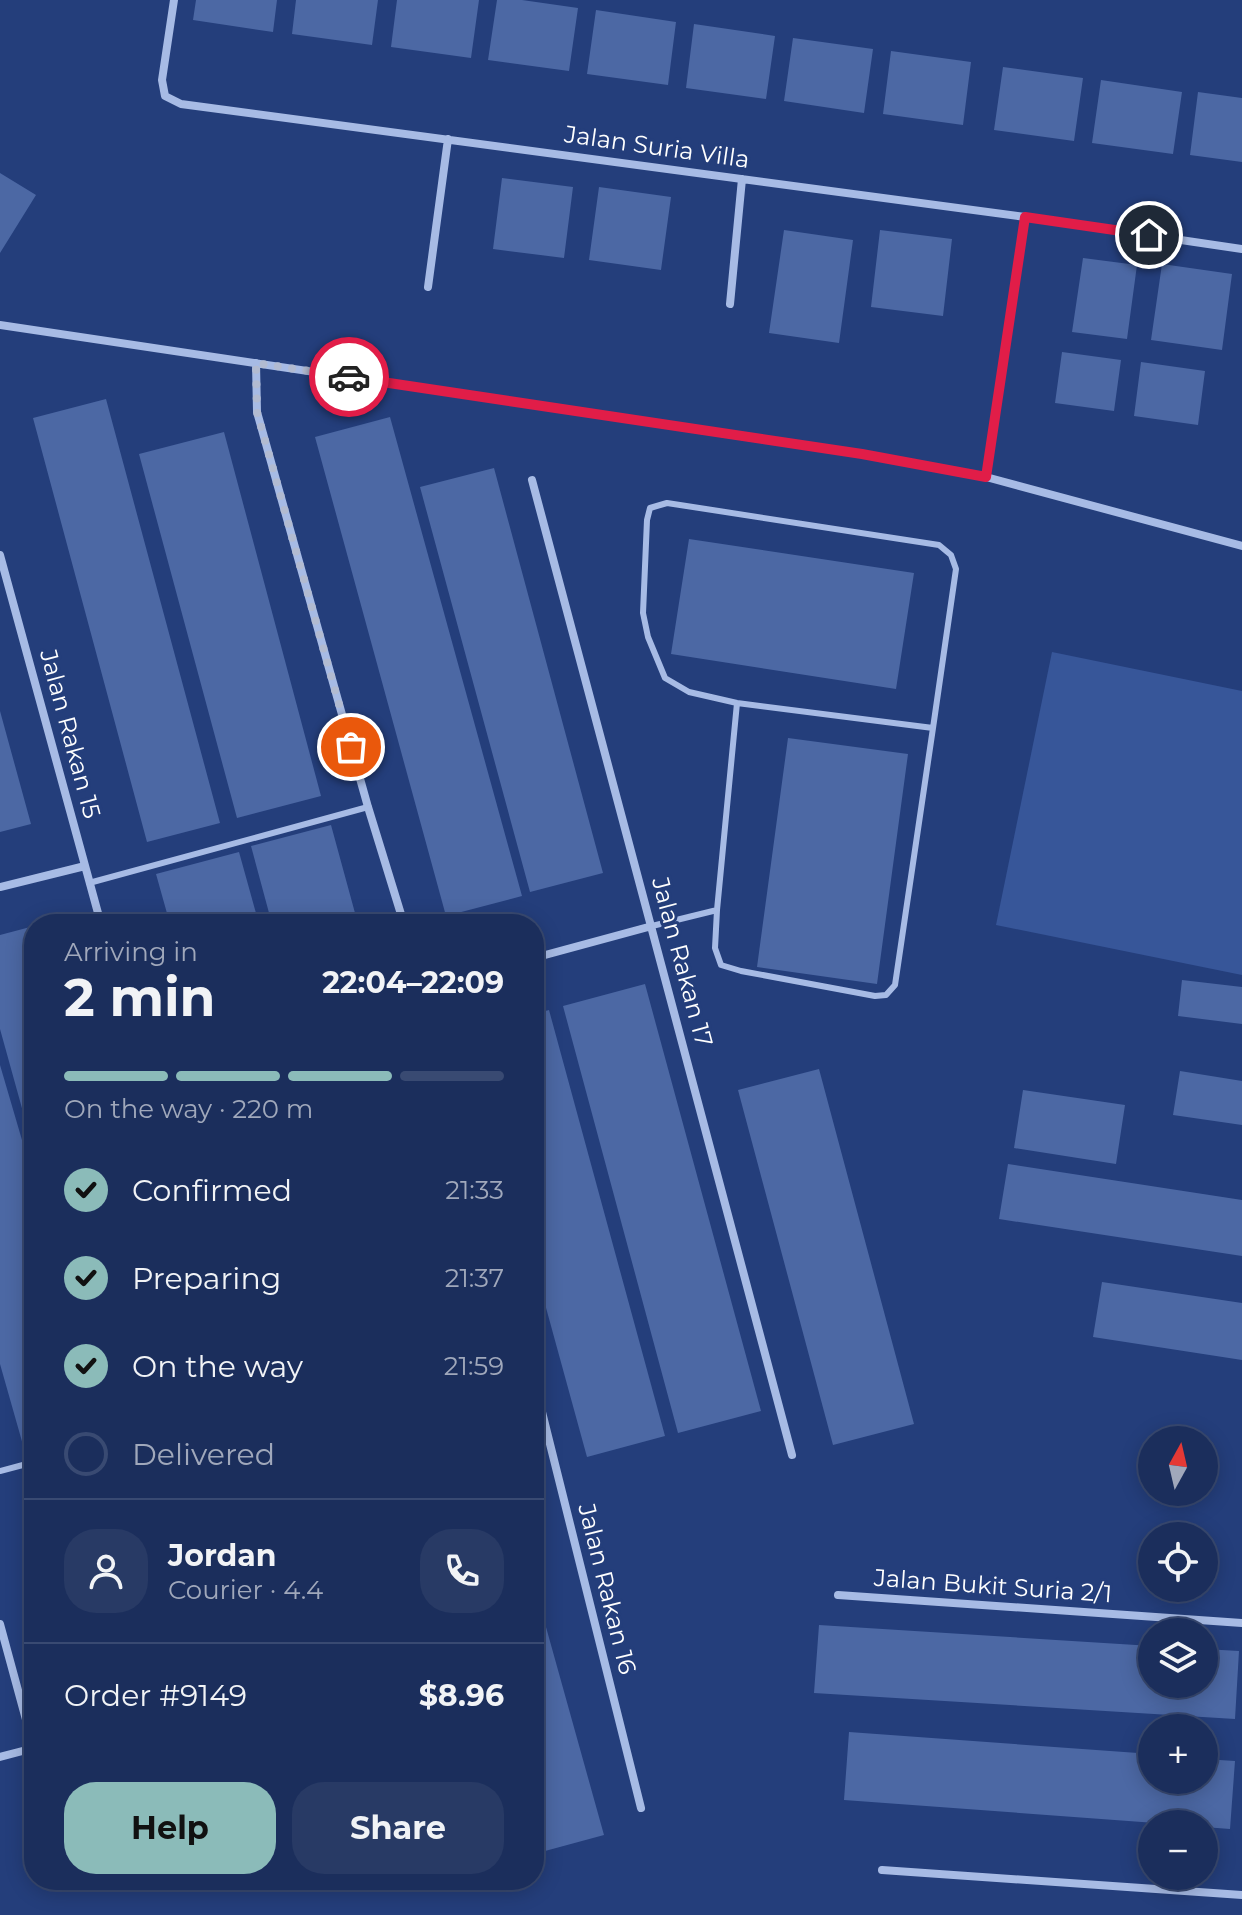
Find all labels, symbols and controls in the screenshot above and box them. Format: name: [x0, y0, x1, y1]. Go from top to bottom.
street label: Jalan Suria Villa: [562, 119, 751, 174]
pin: [1115, 201, 1183, 269]
icon: home: [1127, 213, 1171, 257]
courier: [309, 337, 389, 417]
icon: car: [327, 355, 371, 399]
street label: Jalan Rakan 15: [34, 645, 107, 822]
pin: [317, 713, 385, 781]
icon: bag: [329, 725, 373, 769]
street label: Jalan Rakan 17: [646, 873, 719, 1050]
text: Arriving in: [64, 936, 198, 968]
text: 22:04–22:09: [322, 964, 504, 1001]
text: 2 min: [64, 966, 216, 1029]
text: On the way · 220 m: [64, 1093, 313, 1125]
icon: check: [64, 1168, 108, 1212]
text: Confirmed: [132, 1172, 292, 1209]
text: 21:33: [445, 1174, 504, 1206]
icon: check: [64, 1256, 108, 1300]
text: Preparing: [132, 1260, 281, 1297]
text: 21:37: [445, 1262, 504, 1294]
icon: check: [64, 1344, 108, 1388]
text: On the way: [132, 1348, 303, 1385]
text: 21:59: [444, 1350, 504, 1382]
north arrow: [1138, 1426, 1218, 1506]
map controls: [1138, 1426, 1218, 1890]
text: Delivered: [132, 1436, 275, 1473]
street label: Jalan Rakan 16: [572, 1500, 643, 1677]
button: locate: [1138, 1522, 1218, 1602]
button: person: [64, 1529, 148, 1613]
button: phone: [420, 1529, 504, 1613]
text: Jordan: [168, 1537, 277, 1574]
street label: Jalan Bukit Suria 2/1: [872, 1563, 1113, 1608]
text: Courier · 4.4: [168, 1574, 323, 1606]
button: layers: [1138, 1618, 1218, 1698]
text: Order #9149: [64, 1677, 247, 1714]
text: $8.96: [419, 1677, 504, 1714]
button: +: [1138, 1714, 1218, 1794]
button: Help: [64, 1782, 276, 1874]
button: Share: [292, 1782, 504, 1874]
button: −: [1138, 1810, 1218, 1890]

